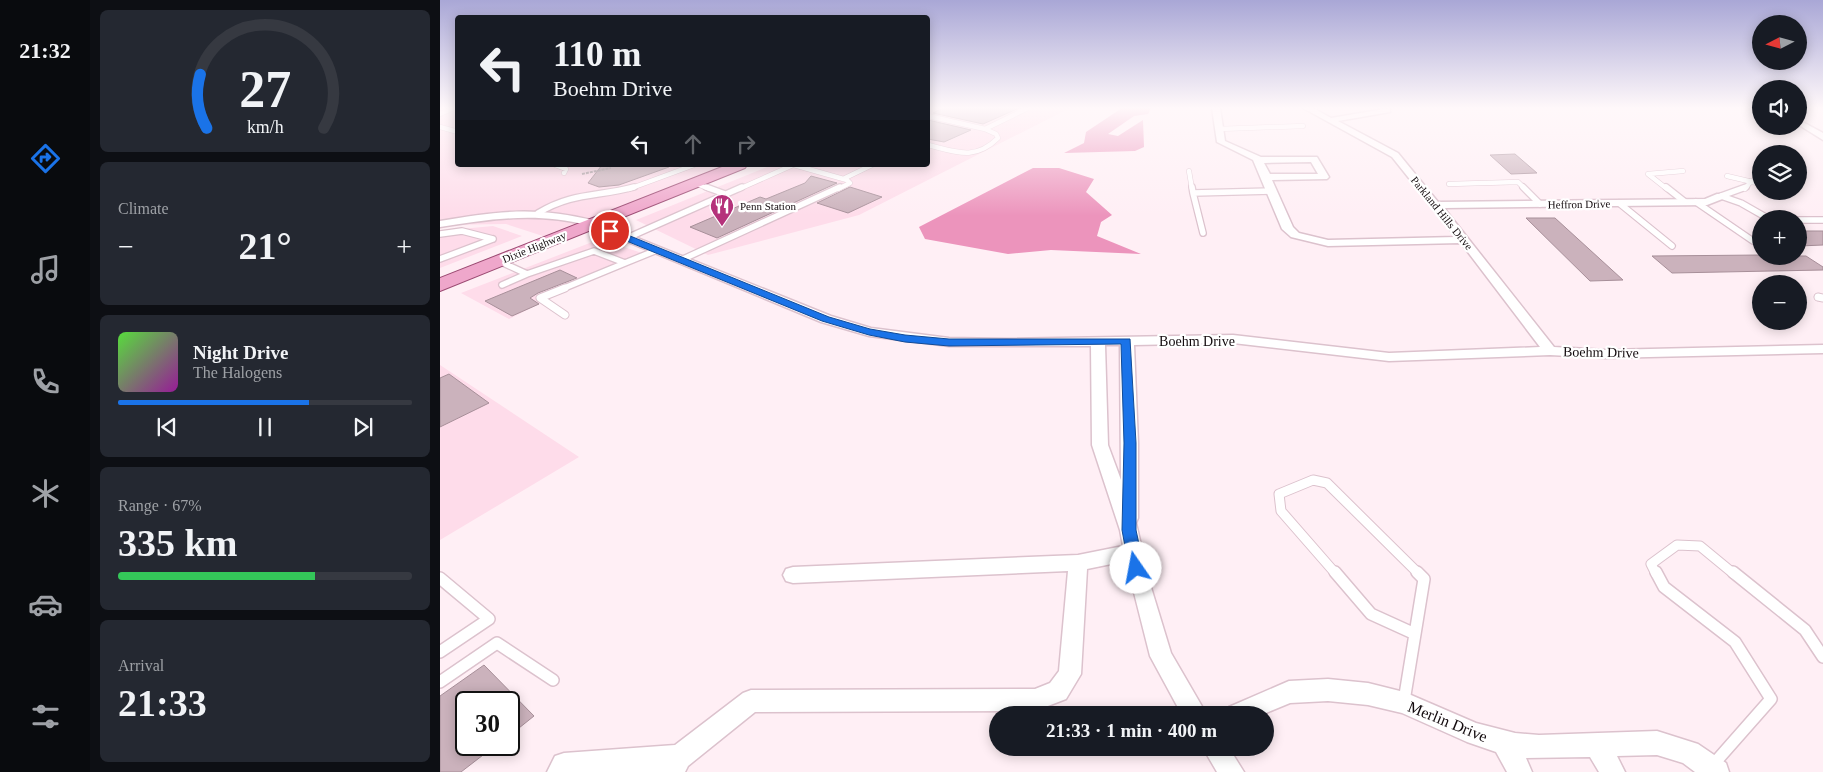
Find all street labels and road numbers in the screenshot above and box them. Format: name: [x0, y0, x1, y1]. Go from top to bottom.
street label: Parkland Hills Drive: [1409, 174, 1475, 252]
street label: Heffron Drive: [1548, 197, 1610, 211]
street label: Dixie Highway: [500, 229, 568, 265]
street label: Boehm Drive: [1159, 334, 1235, 349]
street label: Boehm Drive: [1563, 344, 1639, 361]
street label: Merlin Drive: [1406, 698, 1490, 745]

